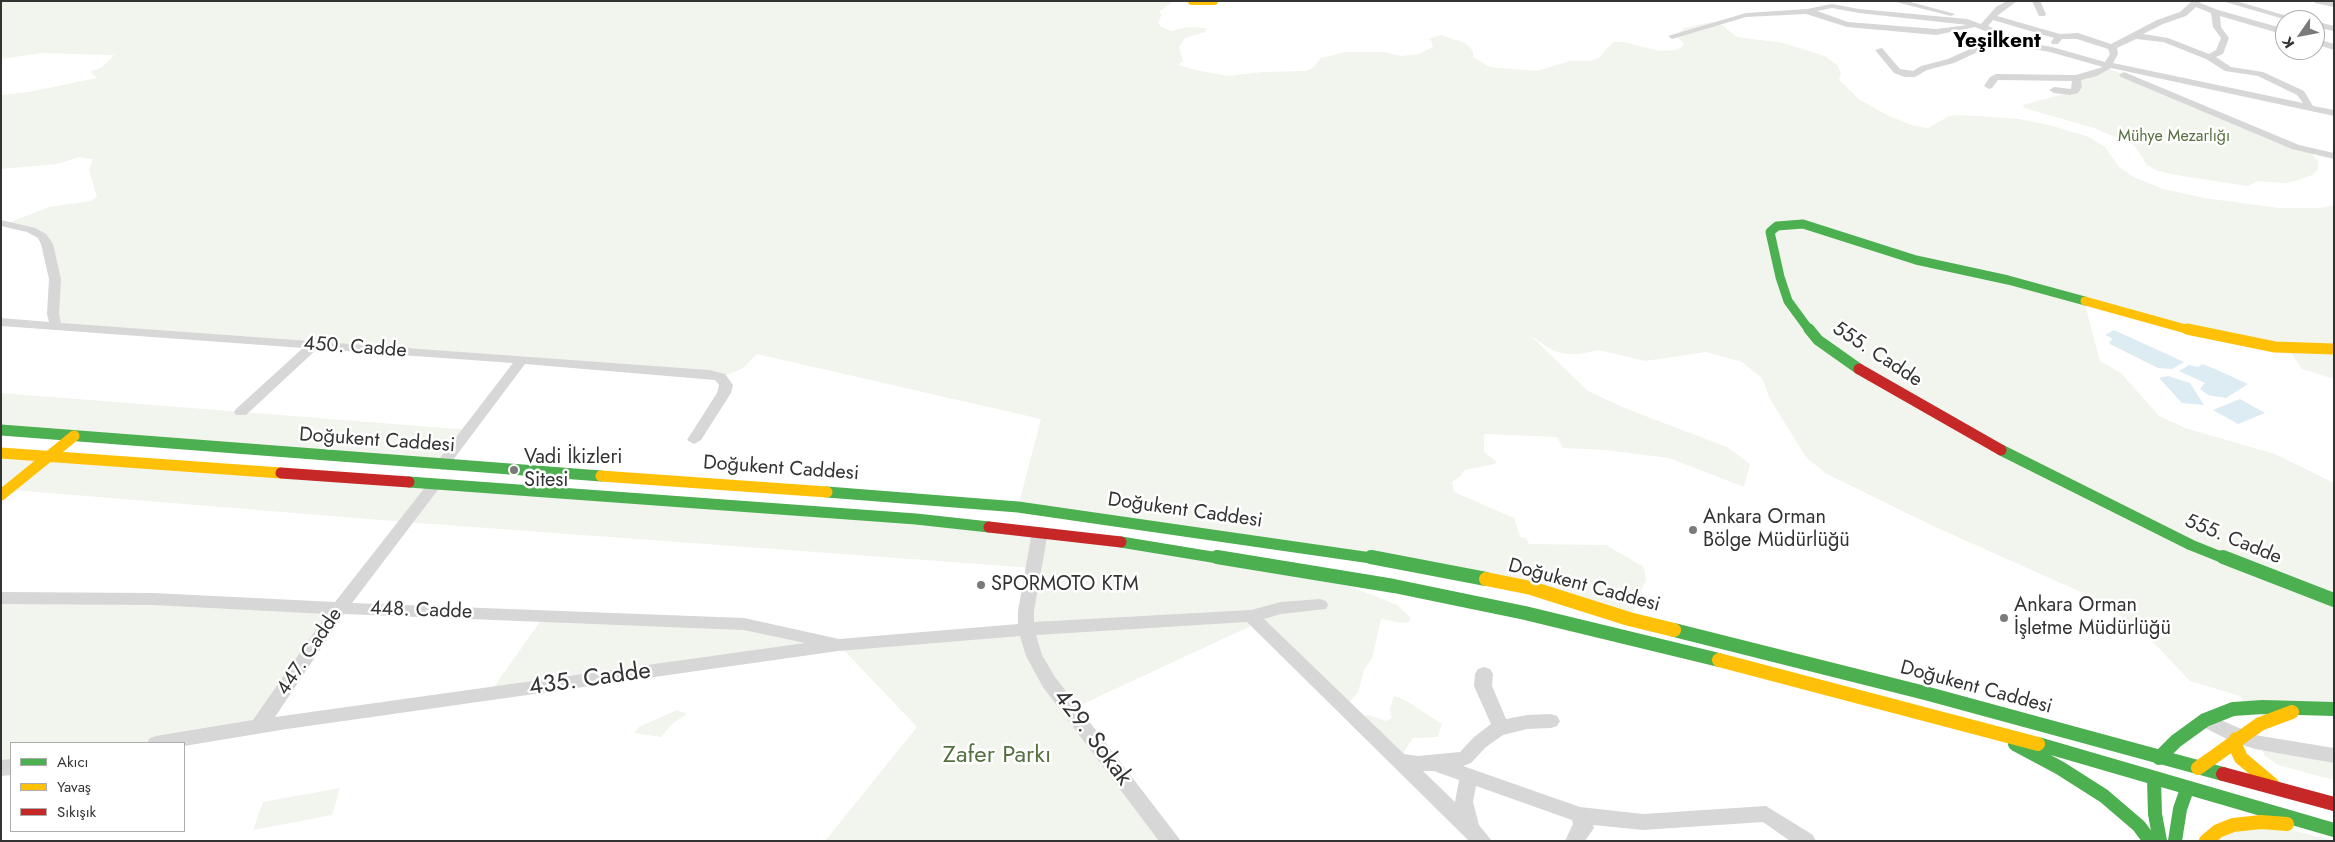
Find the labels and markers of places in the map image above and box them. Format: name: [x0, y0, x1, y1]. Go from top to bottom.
place label: Vadi İkizleri Sitesi: [524, 446, 622, 493]
marker: Vadi İkizleri Sitesi: [508, 464, 520, 476]
place label: Ankara Orman Bölge Müdürlüğü: [1703, 506, 1850, 553]
marker: Ankara Orman Bölge Müdürlüğü: [1687, 524, 1699, 536]
place label: SPORMOTO KTM: [991, 573, 1139, 597]
marker: SPORMOTO KTM: [975, 579, 987, 591]
place label: Ankara Orman İşletme Müdürlüğü: [2014, 594, 2171, 641]
marker: Ankara Orman İşletme Müdürlüğü: [1998, 612, 2010, 624]

